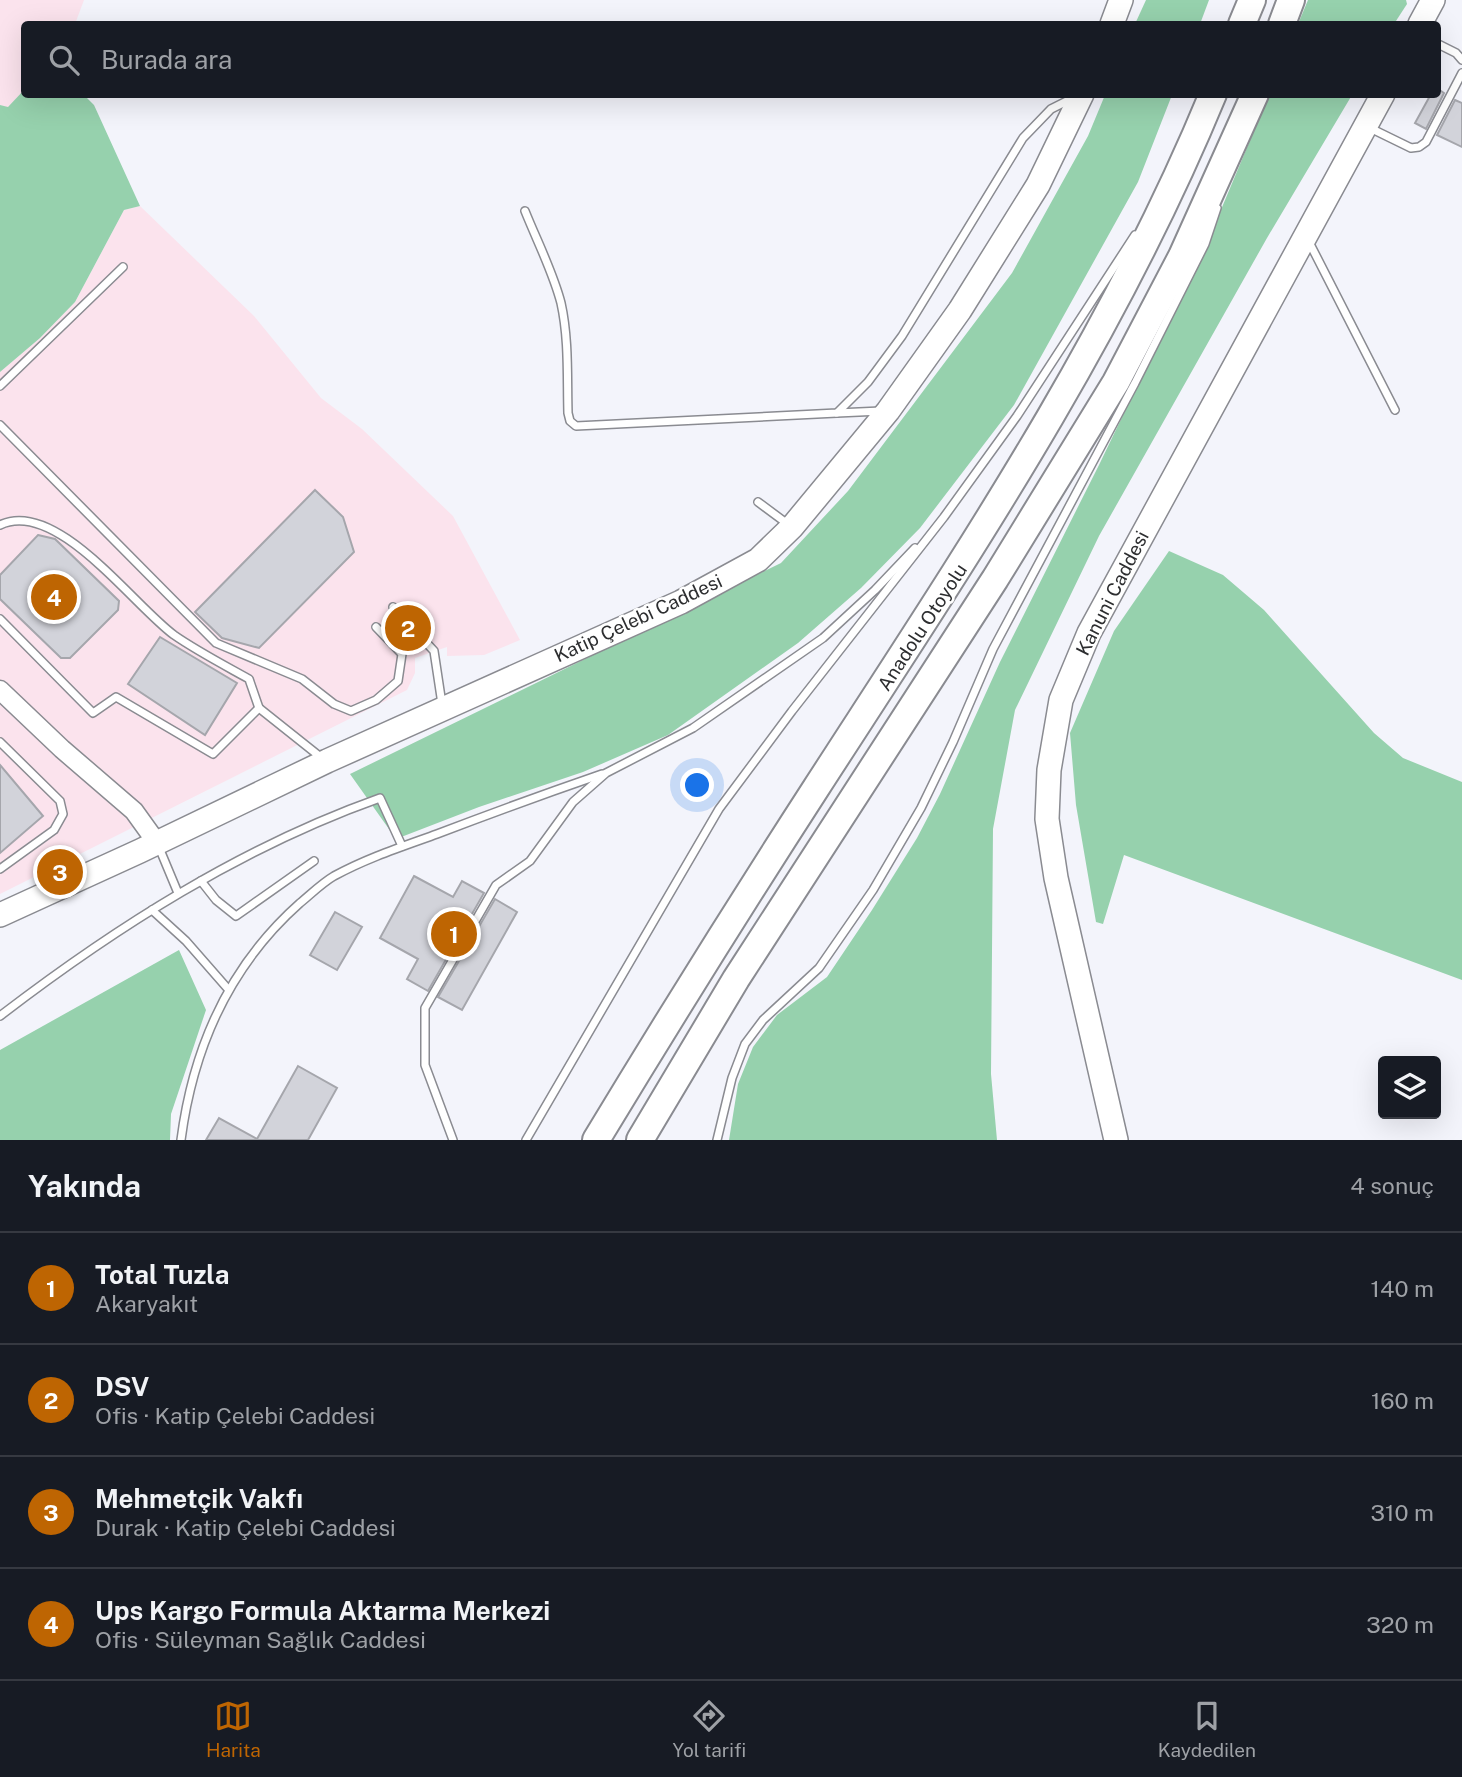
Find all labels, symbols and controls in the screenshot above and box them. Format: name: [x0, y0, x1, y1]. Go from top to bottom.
search box: [21, 21, 1441, 98]
icon: search: [45, 41, 83, 79]
text: Burada ara: [101, 44, 232, 75]
street label: Kanuni Caddesi: [1071, 527, 1153, 659]
street label: Anadolu Otoyolu: [873, 559, 971, 695]
street label: Katip Çelebi Caddesi: [551, 570, 725, 666]
pin: 4: [31, 571, 77, 623]
pin: 2: [385, 602, 431, 654]
your location: [680, 768, 714, 802]
pin: 3: [37, 846, 83, 898]
pin: 1: [431, 908, 477, 960]
map controls: [1378, 1056, 1441, 1119]
button: layers: [1378, 1056, 1441, 1119]
text: Yakında: [28, 1168, 141, 1204]
text: 4 sonuç: [1350, 1172, 1434, 1199]
text: Total Tuzla: [95, 1259, 229, 1290]
text: 1: [46, 1275, 56, 1302]
text: 140 m: [1371, 1275, 1434, 1302]
text: Akaryakıt: [95, 1290, 198, 1317]
text: DSV: [95, 1371, 149, 1402]
text: 2: [44, 1387, 58, 1414]
text: 160 m: [1371, 1387, 1434, 1414]
text: Ofis · Katip Çelebi Caddesi: [95, 1402, 375, 1429]
text: Mehmetçik Vakfı: [95, 1483, 303, 1514]
text: 3: [43, 1499, 59, 1526]
text: 310 m: [1371, 1499, 1434, 1526]
text: Durak · Katip Çelebi Caddesi: [95, 1514, 396, 1541]
text: Ups Kargo Formula Aktarma Merkezi: [95, 1595, 550, 1626]
text: 4: [43, 1611, 59, 1638]
text: 320 m: [1366, 1611, 1434, 1638]
text: Ofis · Süleyman Sağlık Caddesi: [95, 1626, 426, 1653]
tab: Harita: [206, 1697, 261, 1761]
tab: Yol tarifi: [673, 1697, 746, 1761]
tab: Kaydedilen: [1158, 1697, 1256, 1761]

